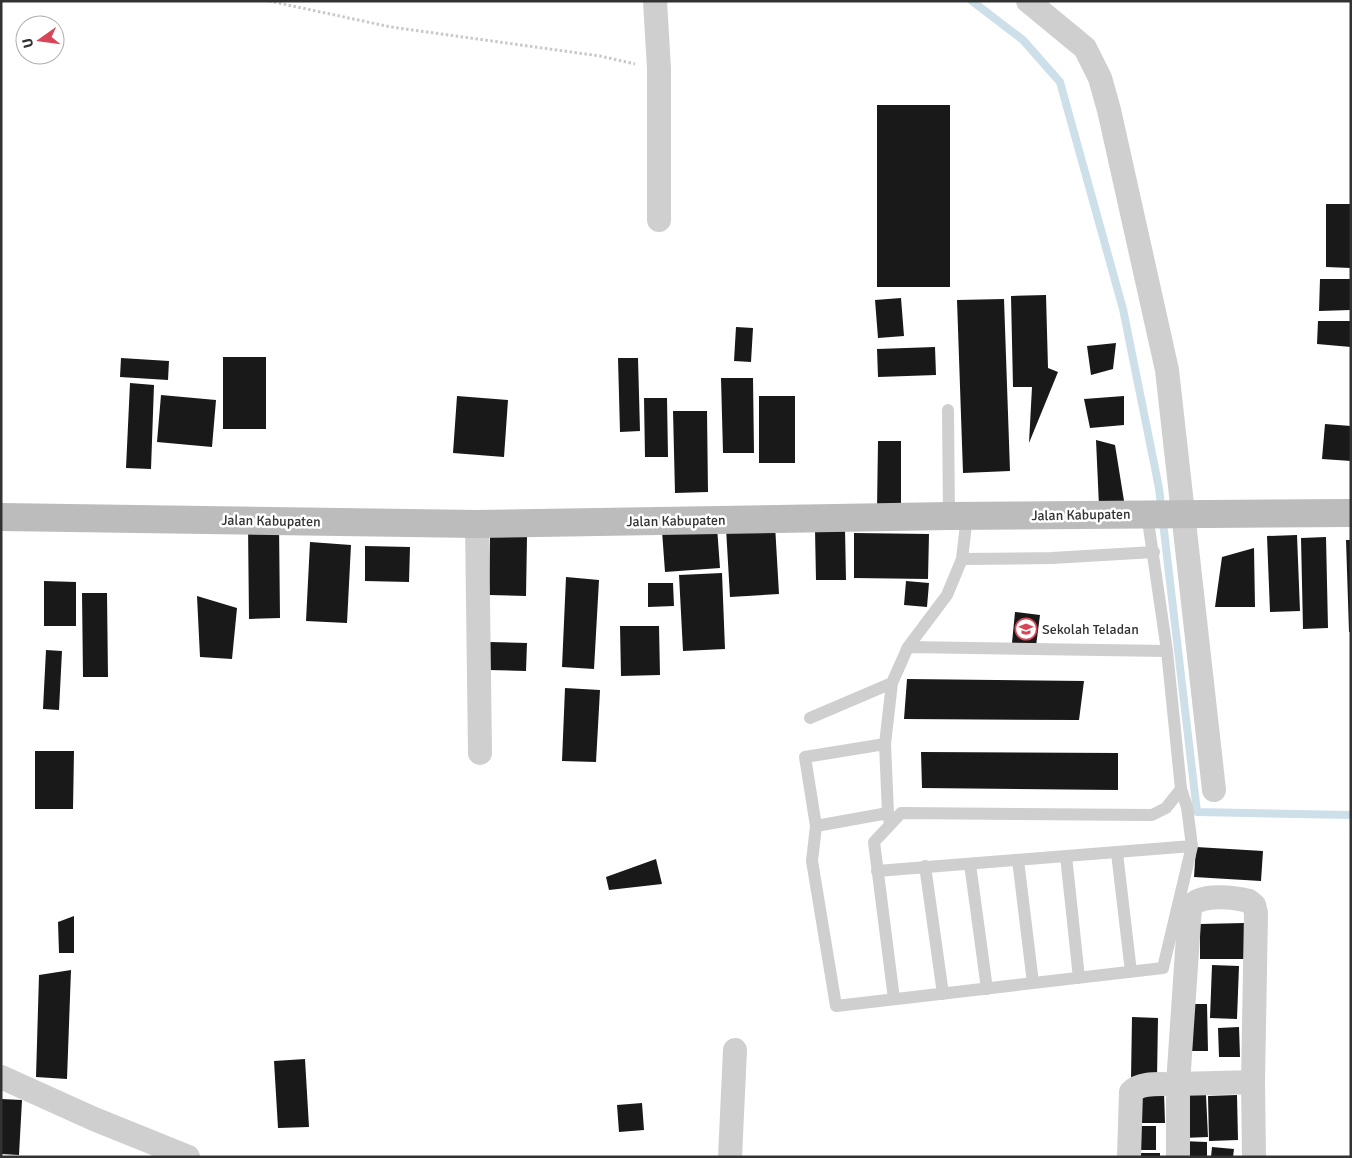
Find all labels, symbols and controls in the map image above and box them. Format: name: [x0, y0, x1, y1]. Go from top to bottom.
north arrow: [15, 15, 65, 65]
text: U: [18, 36, 37, 50]
street label: Jalan Kabupaten: [1031, 506, 1131, 524]
street label: Jalan Kabupaten: [221, 512, 321, 530]
street label: Jalan Kabupaten: [626, 512, 726, 530]
school or university icon: Sekolah Teladan: [1014, 617, 1038, 641]
place label: Sekolah Teladan: [1042, 621, 1139, 638]

